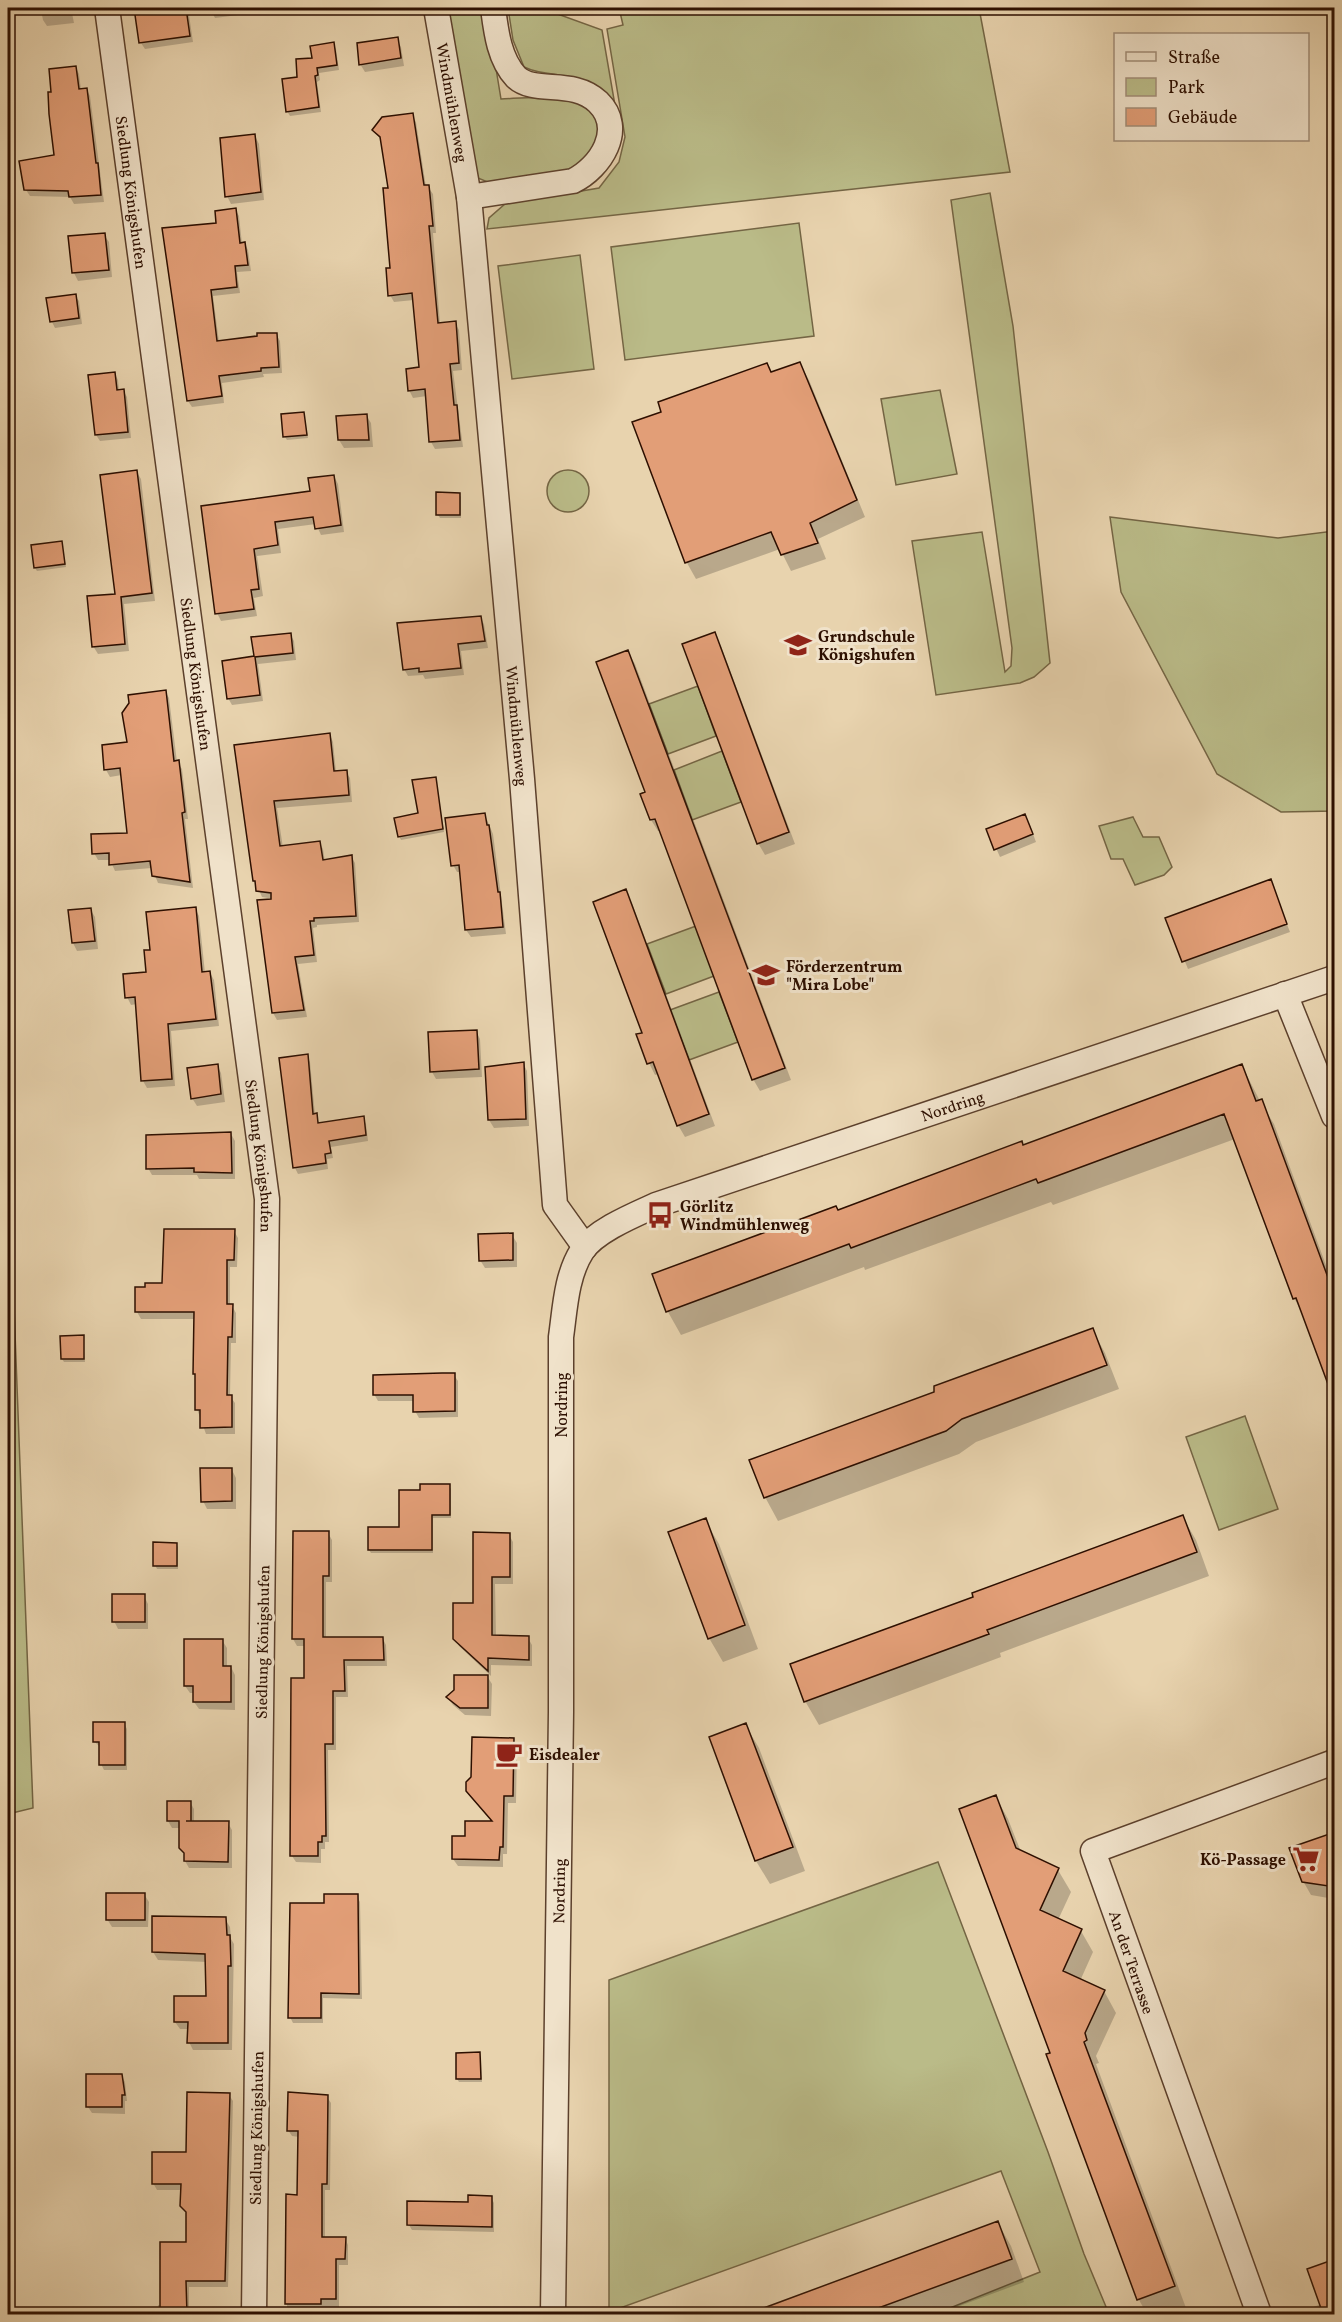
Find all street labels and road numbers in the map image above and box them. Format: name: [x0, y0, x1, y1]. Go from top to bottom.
street label: Windmühlenweg: [429, 41, 472, 164]
street label: Siedlung Königshufen: [109, 115, 151, 271]
street label: Siedlung Königshufen: [173, 596, 216, 752]
street label: Windmühlenweg: [499, 665, 532, 787]
street label: Siedlung Königshufen: [238, 1078, 276, 1233]
street label: Nordring: [919, 1087, 988, 1128]
street label: Nordring: [552, 1372, 574, 1438]
street label: Siedlung Königshufen: [252, 1565, 276, 1719]
street label: Nordring: [549, 1858, 572, 1924]
street label: An der Terrasse: [1102, 1908, 1158, 2018]
street label: Siedlung Königshufen: [246, 2051, 270, 2205]

